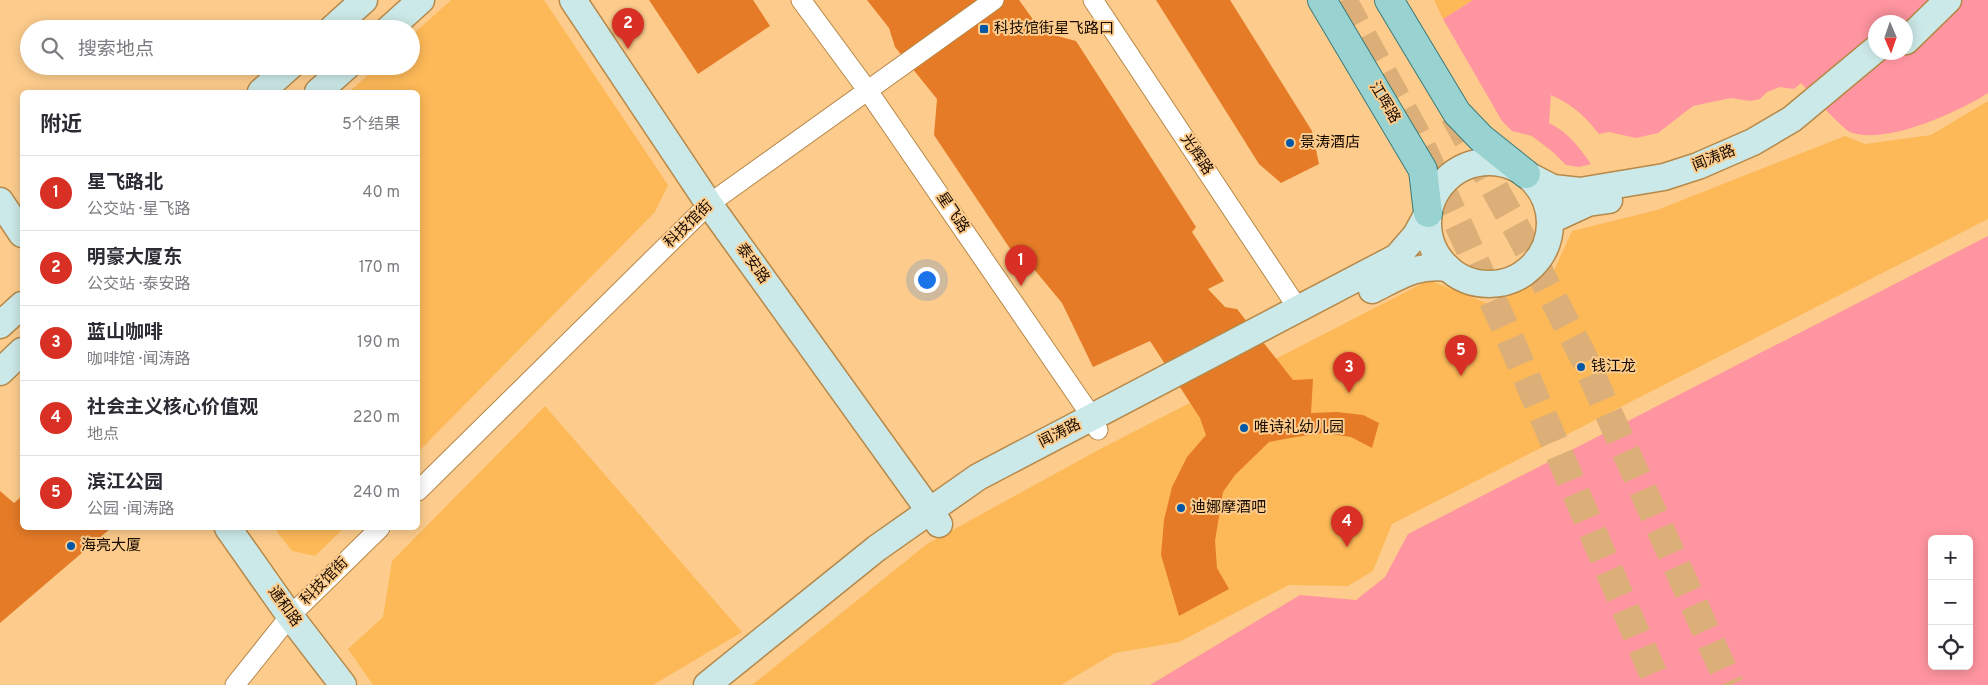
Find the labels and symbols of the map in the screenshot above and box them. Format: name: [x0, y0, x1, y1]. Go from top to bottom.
pin: 2: [612, 8, 644, 49]
north arrow: [1868, 15, 1913, 60]
place label: 科技馆街星飞路口: [994, 20, 1114, 39]
marker: 科技馆街星飞路口: [978, 23, 990, 35]
street label: 江晖路: [1364, 79, 1404, 127]
street label: 光辉路: [1176, 131, 1216, 179]
place label: 景涛酒店: [1300, 134, 1360, 153]
marker: 景涛酒店: [1284, 137, 1296, 149]
street label: 闻涛路: [1690, 142, 1738, 176]
street label: 星飞路: [932, 189, 972, 237]
street label: 科技馆街: [661, 197, 717, 253]
street label: 泰安路: [731, 240, 773, 288]
pin: 1: [1005, 245, 1037, 286]
your location: [914, 267, 940, 293]
pin: 5: [1445, 335, 1477, 376]
pin: 3: [1333, 352, 1365, 393]
place label: 钱江龙: [1591, 357, 1636, 377]
marker: 钱江龙: [1575, 361, 1587, 373]
street label: 闻涛路: [1036, 415, 1084, 453]
place label: 唯诗礼幼儿园: [1254, 418, 1344, 438]
marker: 唯诗礼幼儿园: [1238, 422, 1250, 434]
place label: 迪娜摩酒吧: [1191, 498, 1266, 518]
marker: 迪娜摩酒吧: [1175, 502, 1187, 514]
pin: 4: [1331, 506, 1363, 547]
place label: 海亮大厦: [81, 537, 141, 556]
marker: 海亮大厦: [65, 540, 77, 552]
street label: 科技馆街: [297, 554, 353, 610]
street label: 通和路: [263, 583, 305, 631]

